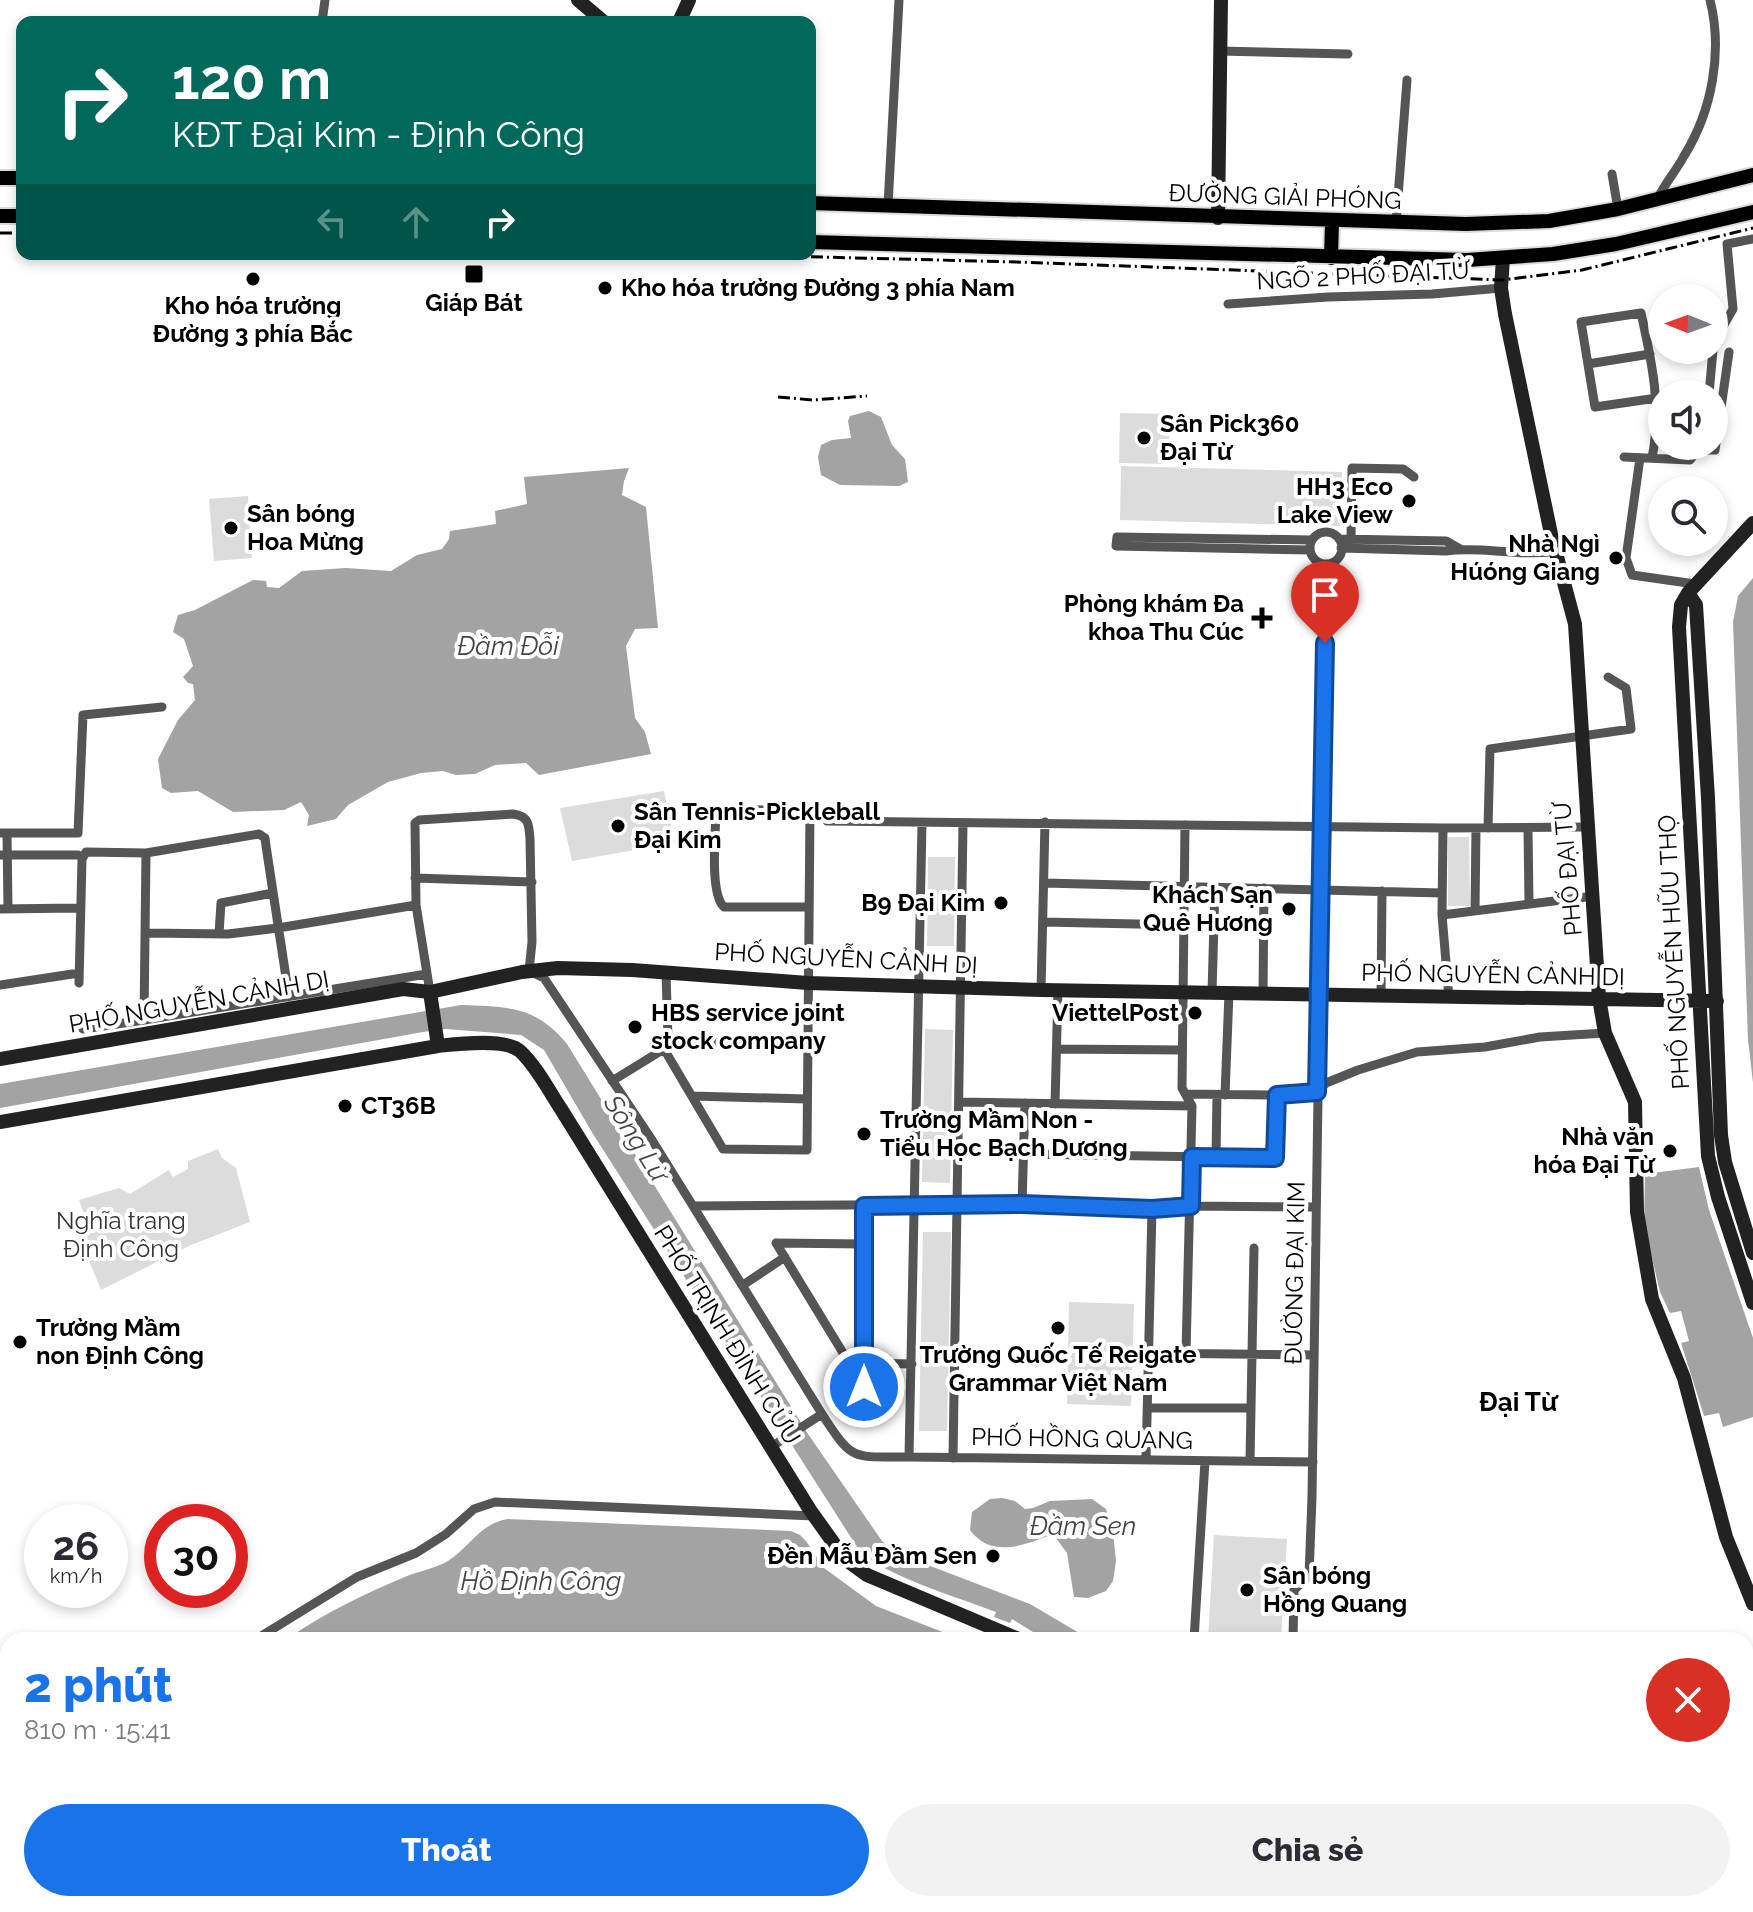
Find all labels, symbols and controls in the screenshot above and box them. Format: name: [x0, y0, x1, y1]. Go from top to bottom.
text: 120 m: [172, 46, 331, 112]
icon: right: [40, 48, 144, 152]
text: KĐT Đại Kim - Định Công: [172, 113, 585, 155]
street label: ĐƯỜNG GIẢI PHÓNG: [1168, 178, 1402, 215]
icon: left: [310, 200, 354, 244]
icon: ahead: [394, 200, 438, 244]
icon: right: [478, 200, 522, 244]
street label: NGÕ 2 PHỐ ĐẠI TỪ: [1256, 254, 1471, 296]
marker: Giáp Bát: [463, 263, 485, 285]
marker: Kho hóa trường Đường 3 phía Bắc: [244, 270, 262, 288]
place label: Kho hóa trường Đường 3 phía Nam: [621, 273, 1015, 302]
marker: Kho hóa trường Đường 3 phía Nam: [596, 279, 614, 297]
north arrow: [1648, 284, 1728, 364]
map controls: [1648, 284, 1728, 556]
place label: Giáp Bát: [425, 288, 523, 317]
place label: Kho hóa trường Đường 3 phía Bắc: [153, 291, 354, 348]
button: sound: [1648, 380, 1728, 460]
place label: Sân Pick360 Đại Từ: [1160, 409, 1299, 466]
marker: Sân Pick360 Đại Từ: [1135, 429, 1153, 447]
place label: HH3 Eco Lake View: [1277, 472, 1394, 529]
button: search: [1648, 476, 1728, 556]
marker: HH3 Eco Lake View: [1400, 492, 1418, 510]
place label: Sân bóng Hoa Mừng: [247, 499, 364, 556]
marker: Sân bóng Hoa Mừng: [222, 519, 240, 537]
place label: Nhà Ngì Húóng Giang: [1450, 529, 1600, 586]
marker: Nhà Ngì Húóng Giang: [1607, 549, 1625, 567]
pin: [1291, 561, 1359, 643]
icon: arrive: [1303, 573, 1347, 617]
place label: Phòng khám Đa khoa Thu Cúc: [1064, 589, 1244, 646]
marker: Phòng khám Đa khoa Thu Cúc: [1251, 607, 1273, 629]
water label: Đầm Đỗi: [457, 631, 560, 661]
place label: Sân Tennis-Pickleball Đại Kim: [634, 797, 880, 854]
street label: PHỐ ĐẠI TỪ: [1546, 800, 1588, 937]
street label: PHỐ NGUYỄN HỮU THỌ: [1651, 814, 1695, 1090]
marker: Sân Tennis-Pickleball Đại Kim: [609, 817, 627, 835]
place label: Khách Sạn Quê Hương: [1143, 880, 1273, 937]
place label: B9 Đại Kim: [861, 888, 985, 917]
marker: B9 Đại Kim: [992, 894, 1010, 912]
marker: Khách Sạn Quê Hương: [1280, 900, 1298, 918]
street label: PHỐ NGUYỄN CẢNH DỊ: [714, 936, 978, 980]
street label: PHỐ NGUYỄN CẢNH DỊ: [1361, 957, 1625, 991]
street label: PHỐ NGUYỄN CẢNH DỊ: [66, 963, 331, 1039]
place label: HBS service joint stock company: [651, 998, 845, 1055]
place label: ViettelPost: [1052, 998, 1179, 1027]
marker: ViettelPost: [1186, 1004, 1204, 1022]
marker: HBS service joint stock company: [626, 1018, 644, 1036]
water label: Sông Lừ: [597, 1089, 676, 1189]
place label: CT36B: [361, 1091, 436, 1120]
marker: CT36B: [336, 1097, 354, 1115]
place label: Trường Mầm Non - Tiểu Học Bạch Dương: [880, 1105, 1128, 1162]
place label: Nhà văn hóa Đại Từ: [1533, 1122, 1656, 1179]
marker: Trường Mầm Non - Tiểu Học Bạch Dương: [855, 1125, 873, 1143]
marker: Nhà văn hóa Đại Từ: [1661, 1142, 1679, 1160]
street label: ĐƯỜNG ĐẠI KIM: [1278, 1181, 1311, 1365]
park label: Nghĩa trang Định Công: [56, 1206, 186, 1263]
street label: PHỐ TRỊNH ĐÌNH CỬU: [648, 1219, 808, 1450]
place label: Trường Mầm non Định Công: [36, 1313, 204, 1370]
marker: Trường Quốc Tế Reigate Grammar Việt Nam: [1049, 1319, 1067, 1337]
marker: Trường Mầm non Định Công: [11, 1333, 29, 1351]
place label: Trường Quốc Tế Reigate Grammar Việt Nam: [919, 1340, 1197, 1397]
position arrow: [822, 1345, 906, 1429]
district label: Đại Từ: [1479, 1387, 1559, 1417]
street label: PHỐ HỒNG QUANG: [971, 1421, 1193, 1455]
speed limit sign: 30: [144, 1504, 248, 1608]
water label: Đầm Sen: [1030, 1511, 1136, 1541]
text: 26: [53, 1522, 99, 1569]
place label: Đền Mẫu Đầm Sen: [767, 1541, 977, 1570]
marker: Đền Mẫu Đầm Sen: [984, 1547, 1002, 1565]
place label: Sân bóng Hồng Quang: [1263, 1561, 1407, 1618]
text: km/h: [50, 1564, 102, 1588]
water label: Hồ Định Công: [461, 1566, 621, 1596]
marker: Sân bóng Hồng Quang: [1238, 1581, 1256, 1599]
text: 2 phút: [24, 1657, 172, 1713]
button: close: [1646, 1658, 1730, 1742]
text: 810 m · 15:41: [24, 1715, 171, 1745]
button: Thoát: [24, 1804, 869, 1896]
button: Chia sẻ: [885, 1804, 1730, 1896]

